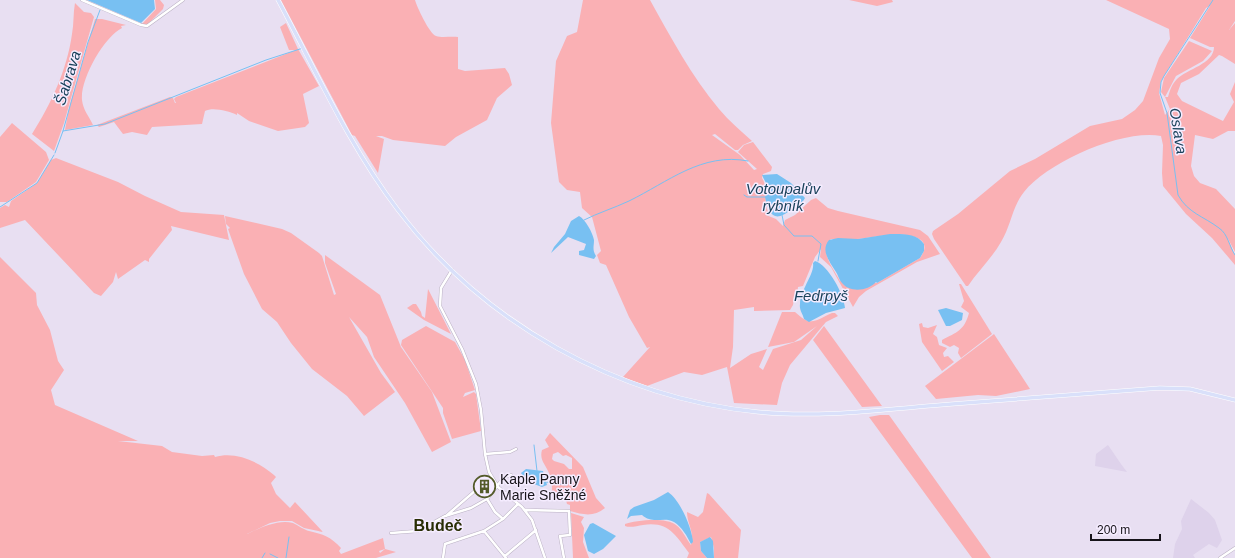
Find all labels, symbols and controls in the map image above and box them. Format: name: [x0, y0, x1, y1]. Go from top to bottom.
water label: Šabrava: [51, 49, 84, 107]
water label: Oslava: [1166, 107, 1191, 155]
water label: Votoupalův rybník: [746, 180, 822, 214]
water label: Fedrpyš: [794, 287, 849, 304]
place label: Kaple Panny Marie Sněžné: [500, 471, 587, 503]
building icon: Kaple Panny Marie Sněžné: [472, 474, 498, 500]
scale bar: [1091, 516, 1160, 542]
district label: Budeč: [414, 517, 463, 534]
text: 200 m: [1097, 523, 1130, 537]

